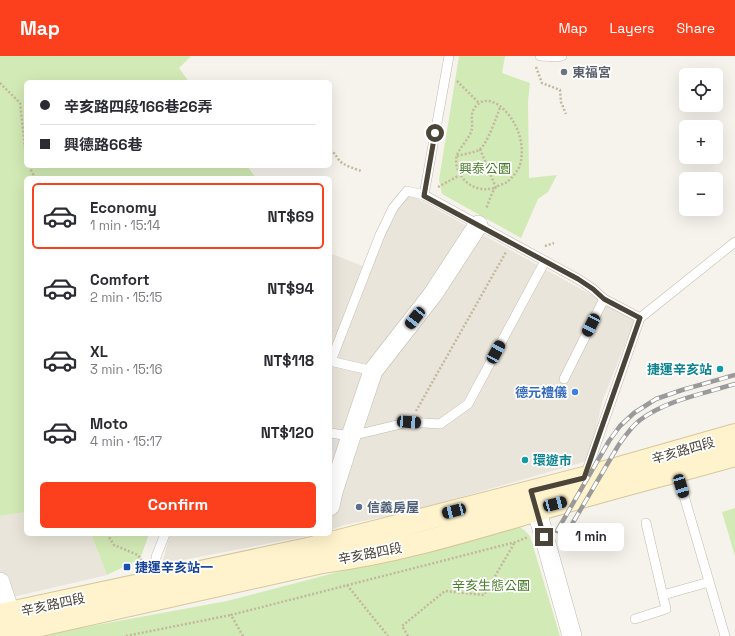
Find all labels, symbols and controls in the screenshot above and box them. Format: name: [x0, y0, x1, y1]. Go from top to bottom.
text: Map: [20, 16, 60, 41]
text: Map: [558, 19, 588, 37]
text: Layers: [610, 19, 654, 37]
text: Share: [676, 19, 715, 37]
place label: 東福宮: [572, 64, 611, 81]
marker: 東福宮: [559, 67, 569, 77]
map controls: [679, 68, 723, 216]
button: locate: [679, 68, 723, 112]
text: 辛亥路四段166巷26弄: [64, 97, 213, 116]
button: +: [679, 120, 723, 164]
route start: [426, 124, 444, 142]
text: 興德路66巷: [64, 135, 143, 154]
park label: 興泰公園: [459, 160, 511, 177]
button: −: [679, 172, 723, 216]
icon: car: [42, 198, 78, 234]
text: Economy: [90, 198, 157, 217]
text: NT$69: [267, 207, 314, 226]
text: 1 min · 15:14: [90, 217, 160, 234]
icon: car: [42, 270, 78, 306]
text: Comfort: [90, 270, 150, 289]
text: NT$94: [267, 279, 314, 298]
text: 2 min · 15:15: [90, 289, 162, 306]
car: [403, 305, 427, 331]
car: [580, 312, 602, 338]
car: [485, 339, 507, 365]
icon: car: [42, 342, 78, 378]
text: XL: [90, 342, 108, 361]
text: NT$118: [263, 351, 314, 370]
text: 3 min · 15:16: [90, 361, 163, 378]
place label: 捷運辛亥站: [647, 361, 712, 378]
marker: 捷運辛亥站: [715, 364, 725, 374]
place label: 德元禮儀: [515, 384, 567, 401]
marker: 德元禮儀: [570, 387, 580, 397]
icon: car: [42, 414, 78, 450]
text: Moto: [90, 414, 128, 433]
car: [397, 415, 421, 429]
text: NT$120: [261, 423, 314, 442]
text: 4 min · 15:17: [90, 433, 162, 450]
street label: 辛亥路四段: [650, 433, 717, 468]
place label: 環遊市: [533, 452, 572, 469]
marker: 環遊市: [520, 455, 530, 465]
car: [672, 473, 690, 499]
button: Confirm: [40, 482, 316, 528]
car: [542, 495, 568, 513]
place label: 信義房屋: [367, 499, 419, 516]
marker: 信義房屋: [354, 502, 364, 512]
car: [441, 502, 467, 520]
callout: 1 min: [558, 523, 624, 551]
route end: [535, 528, 553, 546]
text: 1 min: [575, 528, 607, 545]
street label: 辛亥路四段: [337, 539, 404, 568]
place label: 捷運辛亥站一: [135, 559, 213, 576]
marker: 捷運辛亥站一: [122, 562, 132, 572]
park label: 辛亥生態公園: [452, 577, 530, 594]
street label: 辛亥路四段: [20, 589, 87, 620]

